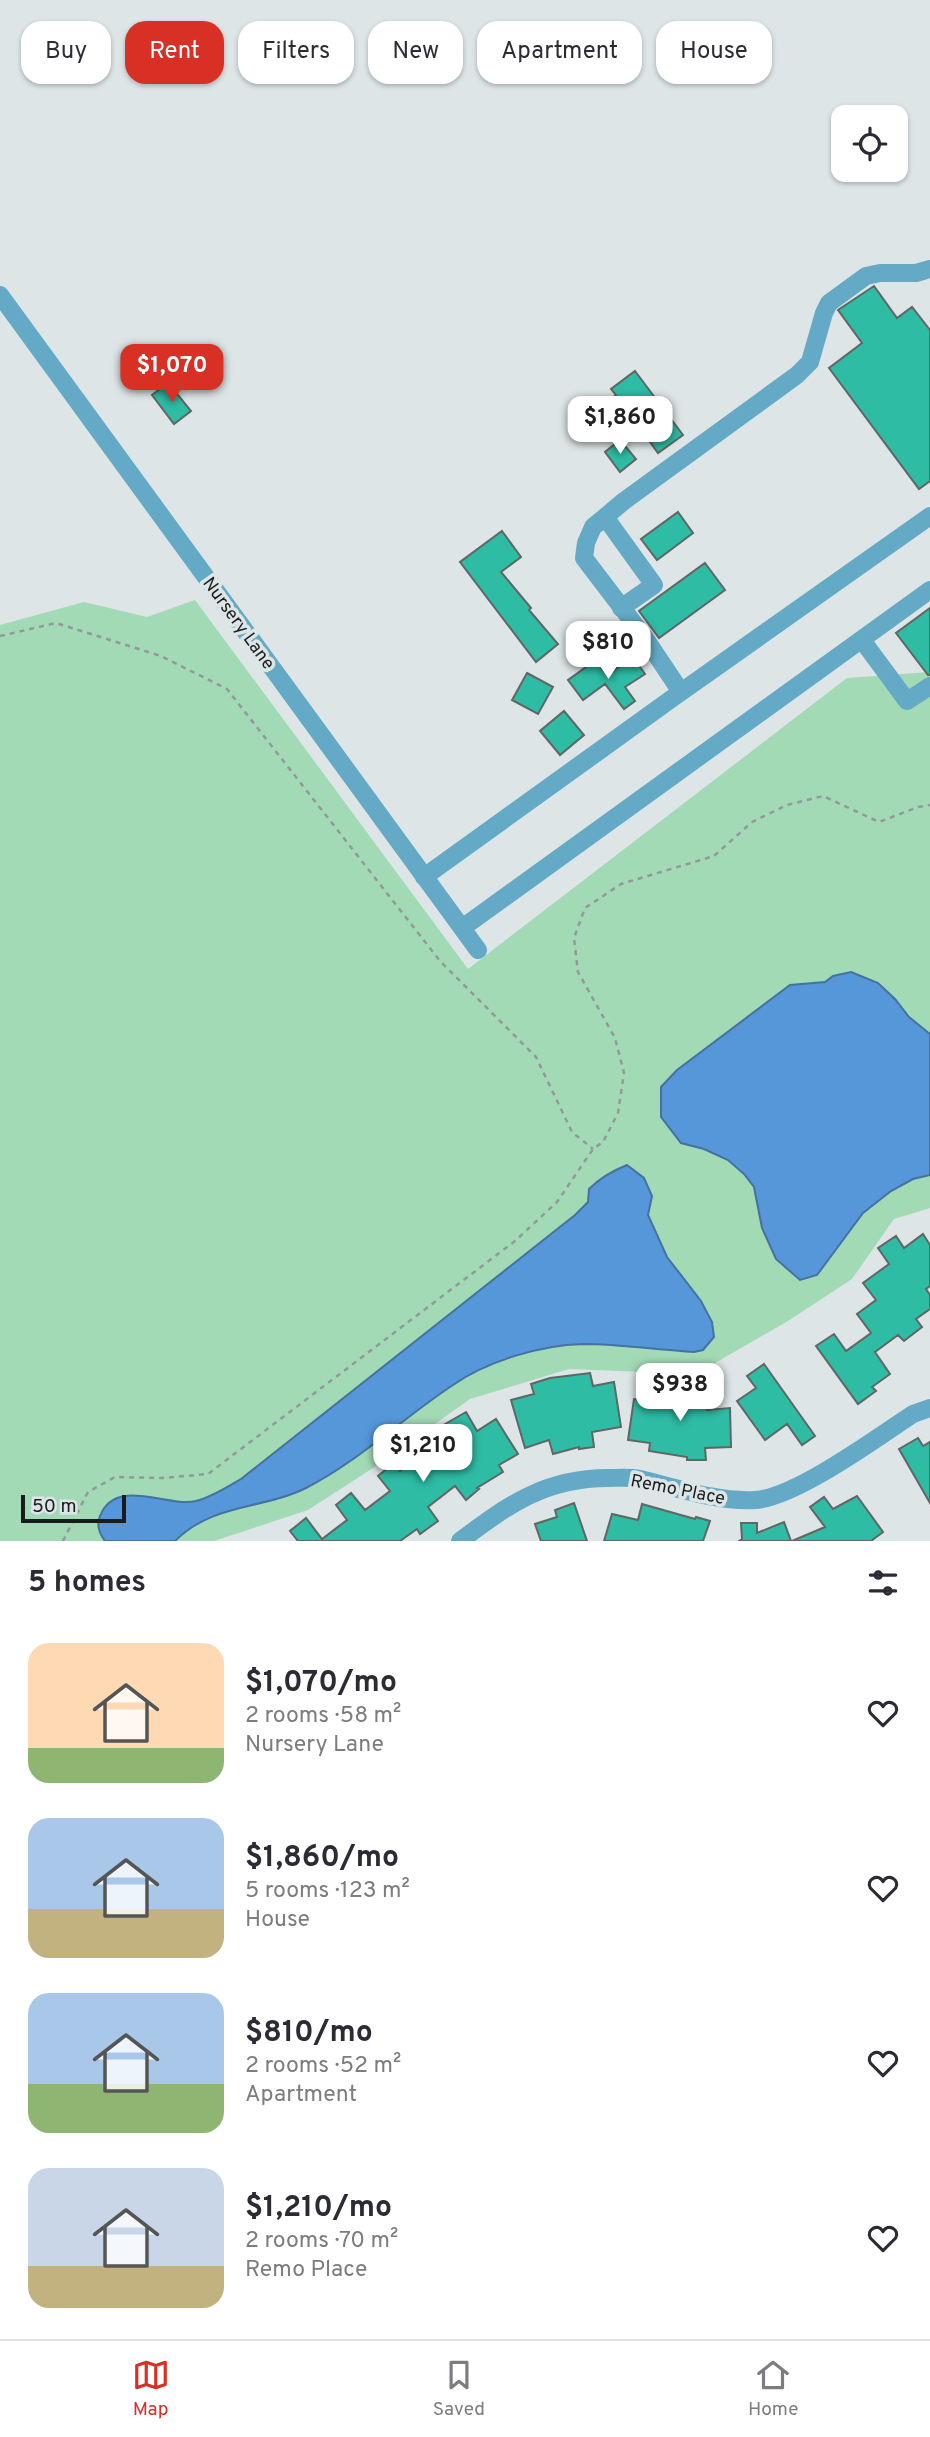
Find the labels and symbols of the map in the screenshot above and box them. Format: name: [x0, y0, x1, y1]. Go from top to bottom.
pin: $1,070: [115, 344, 229, 404]
pin: $1,860: [563, 396, 677, 456]
street label: Nursery Lane: [197, 573, 279, 675]
pin: $810: [567, 622, 649, 681]
pin: $938: [639, 1364, 721, 1423]
pin: $1,210: [366, 1424, 480, 1484]
street label: Remo Place: [629, 1470, 727, 1511]
scale bar: [21, 1492, 126, 1524]

